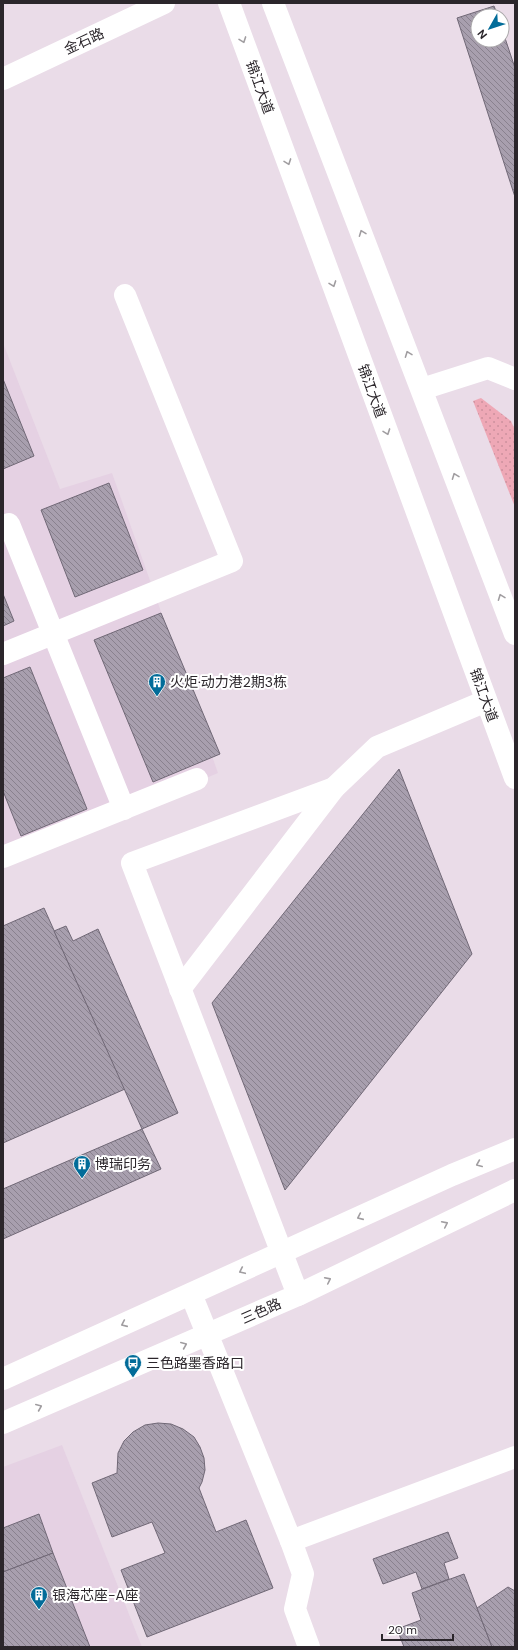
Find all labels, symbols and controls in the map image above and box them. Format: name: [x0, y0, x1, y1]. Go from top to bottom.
north arrow: [470, 8, 510, 48]
street label: 金石路: [61, 24, 107, 58]
text: N: [474, 27, 490, 42]
one-way arrow: [238, 36, 246, 43]
street label: 锦江大道: [242, 58, 278, 116]
one-way arrow: [283, 158, 291, 165]
one-way arrow: [358, 230, 366, 237]
one-way arrow: [328, 280, 336, 287]
one-way arrow: [405, 351, 413, 358]
street label: 锦江大道: [354, 362, 390, 420]
one-way arrow: [382, 428, 391, 435]
one-way arrow: [451, 472, 459, 479]
one-way arrow: [498, 594, 506, 601]
street label: 锦江大道: [466, 666, 502, 724]
building icon: 火炬·动力港2期3栋: [147, 672, 167, 697]
place label: 火炬·动力港2期3栋: [170, 673, 287, 691]
building icon: 博瑞印务: [72, 1154, 92, 1179]
place label: 博瑞印务: [95, 1155, 151, 1173]
one-way arrow: [476, 1159, 484, 1167]
one-way arrow: [357, 1212, 365, 1220]
one-way arrow: [441, 1221, 448, 1229]
one-way arrow: [239, 1266, 246, 1274]
one-way arrow: [324, 1277, 331, 1285]
street label: 三色路: [238, 1294, 284, 1328]
one-way arrow: [120, 1320, 127, 1328]
one-way arrow: [180, 1341, 187, 1349]
bus stop icon: 三色路墨香路口: [123, 1353, 143, 1378]
place label: 三色路墨香路口: [146, 1354, 244, 1372]
one-way arrow: [35, 1404, 42, 1412]
building icon: 银海芯座-A座: [29, 1585, 49, 1610]
place label: 银海芯座-A座: [52, 1586, 139, 1604]
scale bar: [382, 1616, 453, 1642]
text: 20 m: [388, 1622, 417, 1638]

